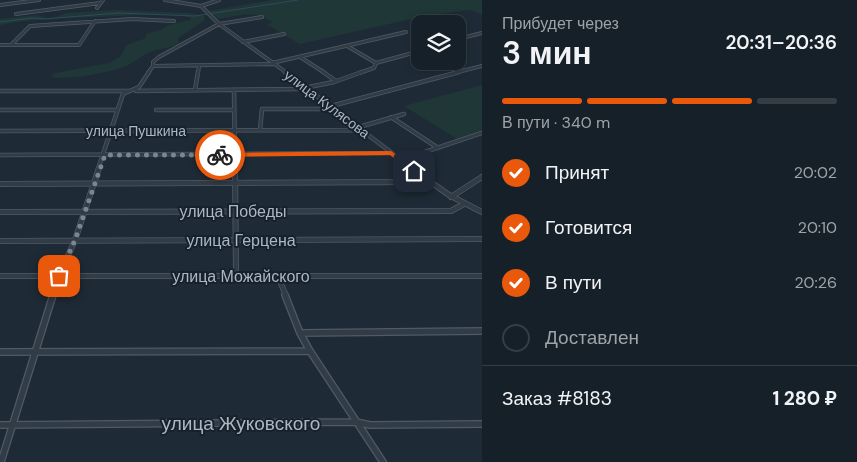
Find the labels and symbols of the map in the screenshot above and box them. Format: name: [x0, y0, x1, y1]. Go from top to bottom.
street label: улица Кулясова: [281, 66, 374, 142]
street label: улица Пушкина: [86, 122, 186, 140]
courier: [195, 130, 245, 180]
pin: [393, 150, 435, 192]
street label: улица Победы: [179, 201, 287, 222]
street label: улица Герцена: [186, 230, 296, 251]
pin: [38, 255, 80, 297]
street label: улица Можайского: [172, 266, 310, 287]
street label: улица Жуковского: [162, 411, 320, 436]

